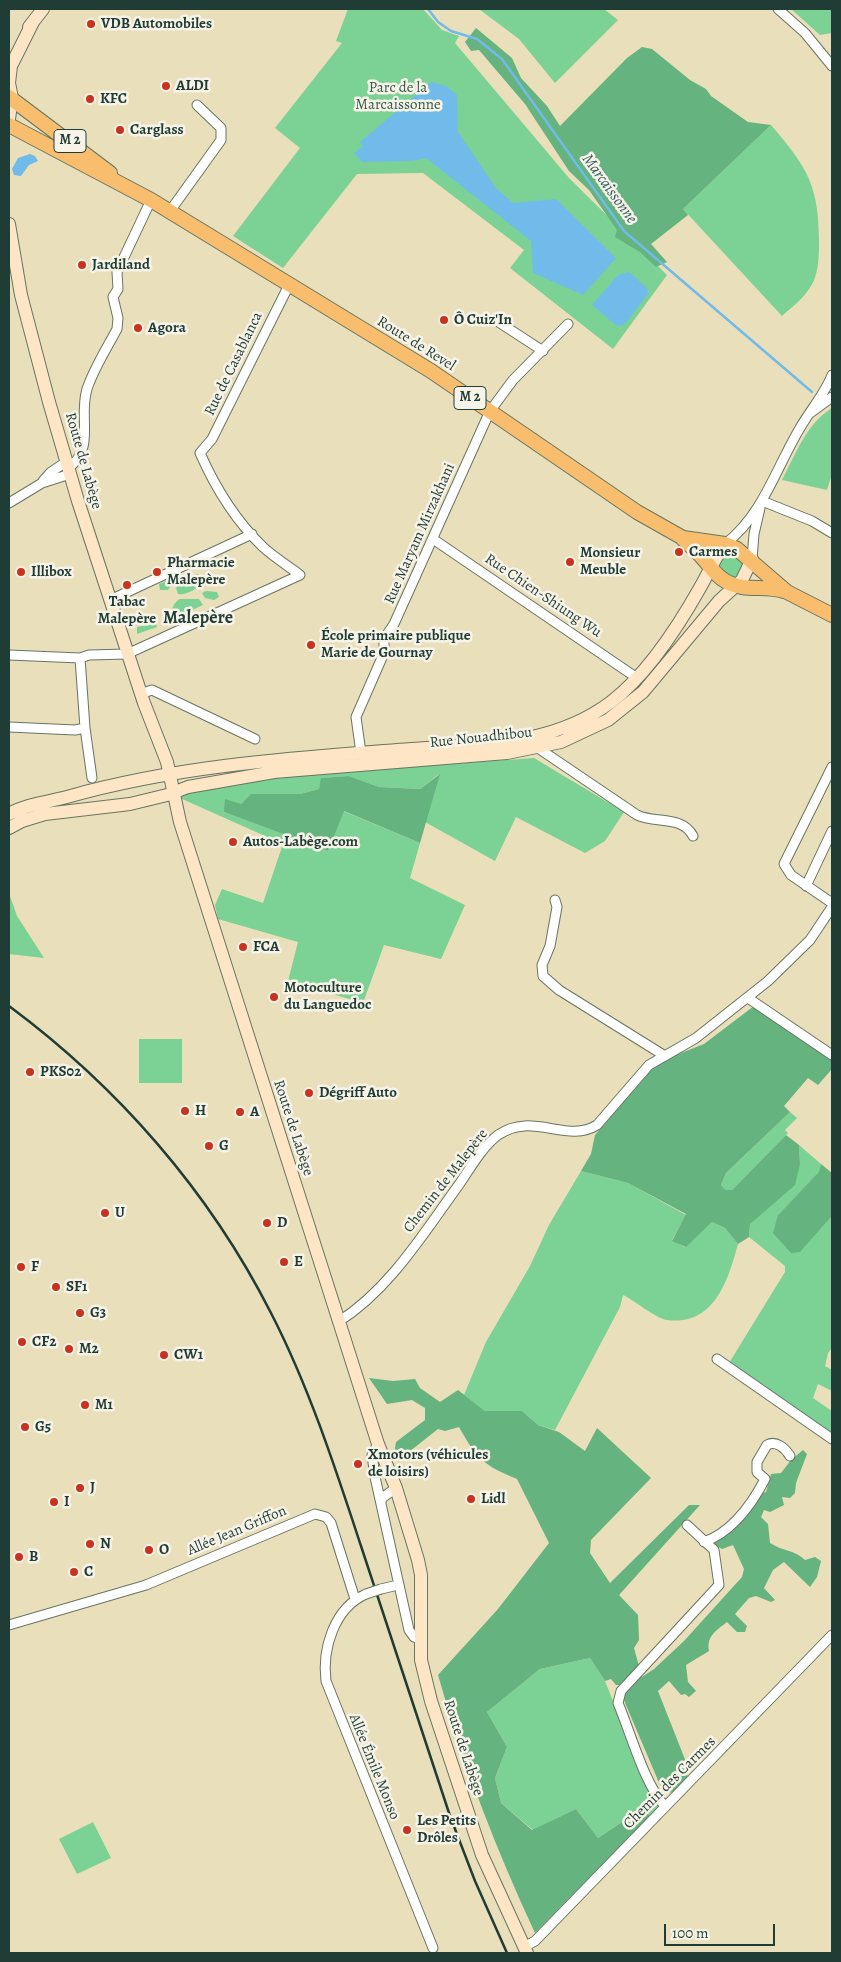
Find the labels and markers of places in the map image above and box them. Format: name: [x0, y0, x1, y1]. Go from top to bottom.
place label: VDB Automobiles: [101, 15, 212, 33]
marker: VDB Automobiles: [85, 18, 97, 30]
place label: ALDI: [176, 77, 209, 95]
marker: ALDI: [160, 80, 172, 92]
place label: KFC: [100, 90, 127, 108]
marker: KFC: [84, 93, 96, 105]
place label: Carglass: [130, 121, 184, 139]
marker: Carglass: [114, 124, 126, 136]
place label: Jardiland: [92, 256, 150, 274]
marker: Jardiland: [76, 259, 88, 271]
place label: Ô Cuiz'In: [454, 311, 512, 329]
marker: Ô Cuiz'In: [438, 314, 450, 326]
place label: Agora: [148, 319, 186, 337]
marker: Agora: [132, 322, 144, 334]
place label: Carmes: [689, 543, 737, 561]
place label: Monsieur Meuble: [580, 544, 640, 579]
marker: Carmes: [673, 546, 685, 558]
place label: Pharmacie Malepère: [167, 554, 235, 589]
marker: Monsieur Meuble: [564, 556, 576, 568]
place label: Illibox: [31, 563, 72, 581]
marker: Illibox: [15, 566, 27, 578]
marker: Pharmacie Malepère: [151, 566, 163, 578]
marker: Tabac Malepère: [121, 579, 133, 591]
place label: Tabac Malepère: [98, 593, 156, 628]
place label: École primaire publique Marie de Gournay: [321, 627, 471, 662]
marker: École primaire publique Marie de Gournay: [305, 639, 317, 651]
place label: Autos-Labège.com: [243, 833, 358, 851]
marker: Autos-Labège.com: [227, 836, 239, 848]
place label: FCA: [253, 938, 279, 956]
marker: FCA: [237, 941, 249, 953]
place label: Motoculture du Languedoc: [284, 979, 372, 1014]
marker: Motoculture du Languedoc: [268, 991, 280, 1003]
place label: PKS02: [40, 1063, 81, 1081]
marker: PKS02: [24, 1066, 36, 1078]
place label: Dégriff Auto: [319, 1084, 397, 1102]
marker: Dégriff Auto: [303, 1087, 315, 1099]
place label: H: [195, 1102, 206, 1120]
place label: A: [250, 1103, 259, 1121]
marker: H: [179, 1105, 191, 1117]
marker: A: [234, 1106, 246, 1118]
place label: G: [219, 1137, 229, 1155]
marker: G: [203, 1140, 215, 1152]
place label: U: [115, 1204, 125, 1222]
marker: U: [99, 1207, 111, 1219]
place label: D: [277, 1214, 287, 1232]
marker: D: [261, 1217, 273, 1229]
place label: E: [294, 1253, 303, 1271]
marker: E: [278, 1256, 290, 1268]
place label: F: [31, 1258, 39, 1276]
marker: F: [15, 1261, 27, 1273]
place label: SF1: [66, 1278, 87, 1296]
marker: SF1: [50, 1281, 62, 1293]
place label: G3: [90, 1304, 106, 1322]
marker: G3: [74, 1307, 86, 1319]
place label: CF2: [32, 1333, 56, 1351]
marker: CF2: [16, 1336, 28, 1348]
place label: M2: [79, 1340, 99, 1358]
marker: M2: [63, 1343, 75, 1355]
place label: CW1: [174, 1346, 203, 1364]
marker: CW1: [158, 1349, 170, 1361]
place label: M1: [95, 1396, 113, 1414]
marker: M1: [79, 1399, 91, 1411]
place label: G5: [35, 1418, 51, 1436]
marker: G5: [19, 1421, 31, 1433]
place label: Xmotors (véhicules de loisirs): [368, 1446, 488, 1481]
marker: Xmotors (véhicules de loisirs): [352, 1458, 364, 1470]
place label: J: [90, 1479, 95, 1497]
marker: J: [74, 1482, 86, 1494]
place label: Lidl: [481, 1490, 505, 1508]
place label: I: [64, 1493, 69, 1511]
marker: Lidl: [465, 1493, 477, 1505]
marker: I: [48, 1496, 60, 1508]
place label: N: [100, 1535, 111, 1553]
marker: N: [84, 1538, 96, 1550]
place label: O: [159, 1541, 169, 1559]
marker: O: [143, 1544, 155, 1556]
place label: B: [29, 1548, 38, 1566]
marker: B: [13, 1551, 25, 1563]
place label: C: [84, 1563, 93, 1581]
marker: C: [68, 1566, 80, 1578]
place label: Les Petits Drôles: [417, 1812, 476, 1847]
marker: Les Petits Drôles: [401, 1824, 413, 1836]

